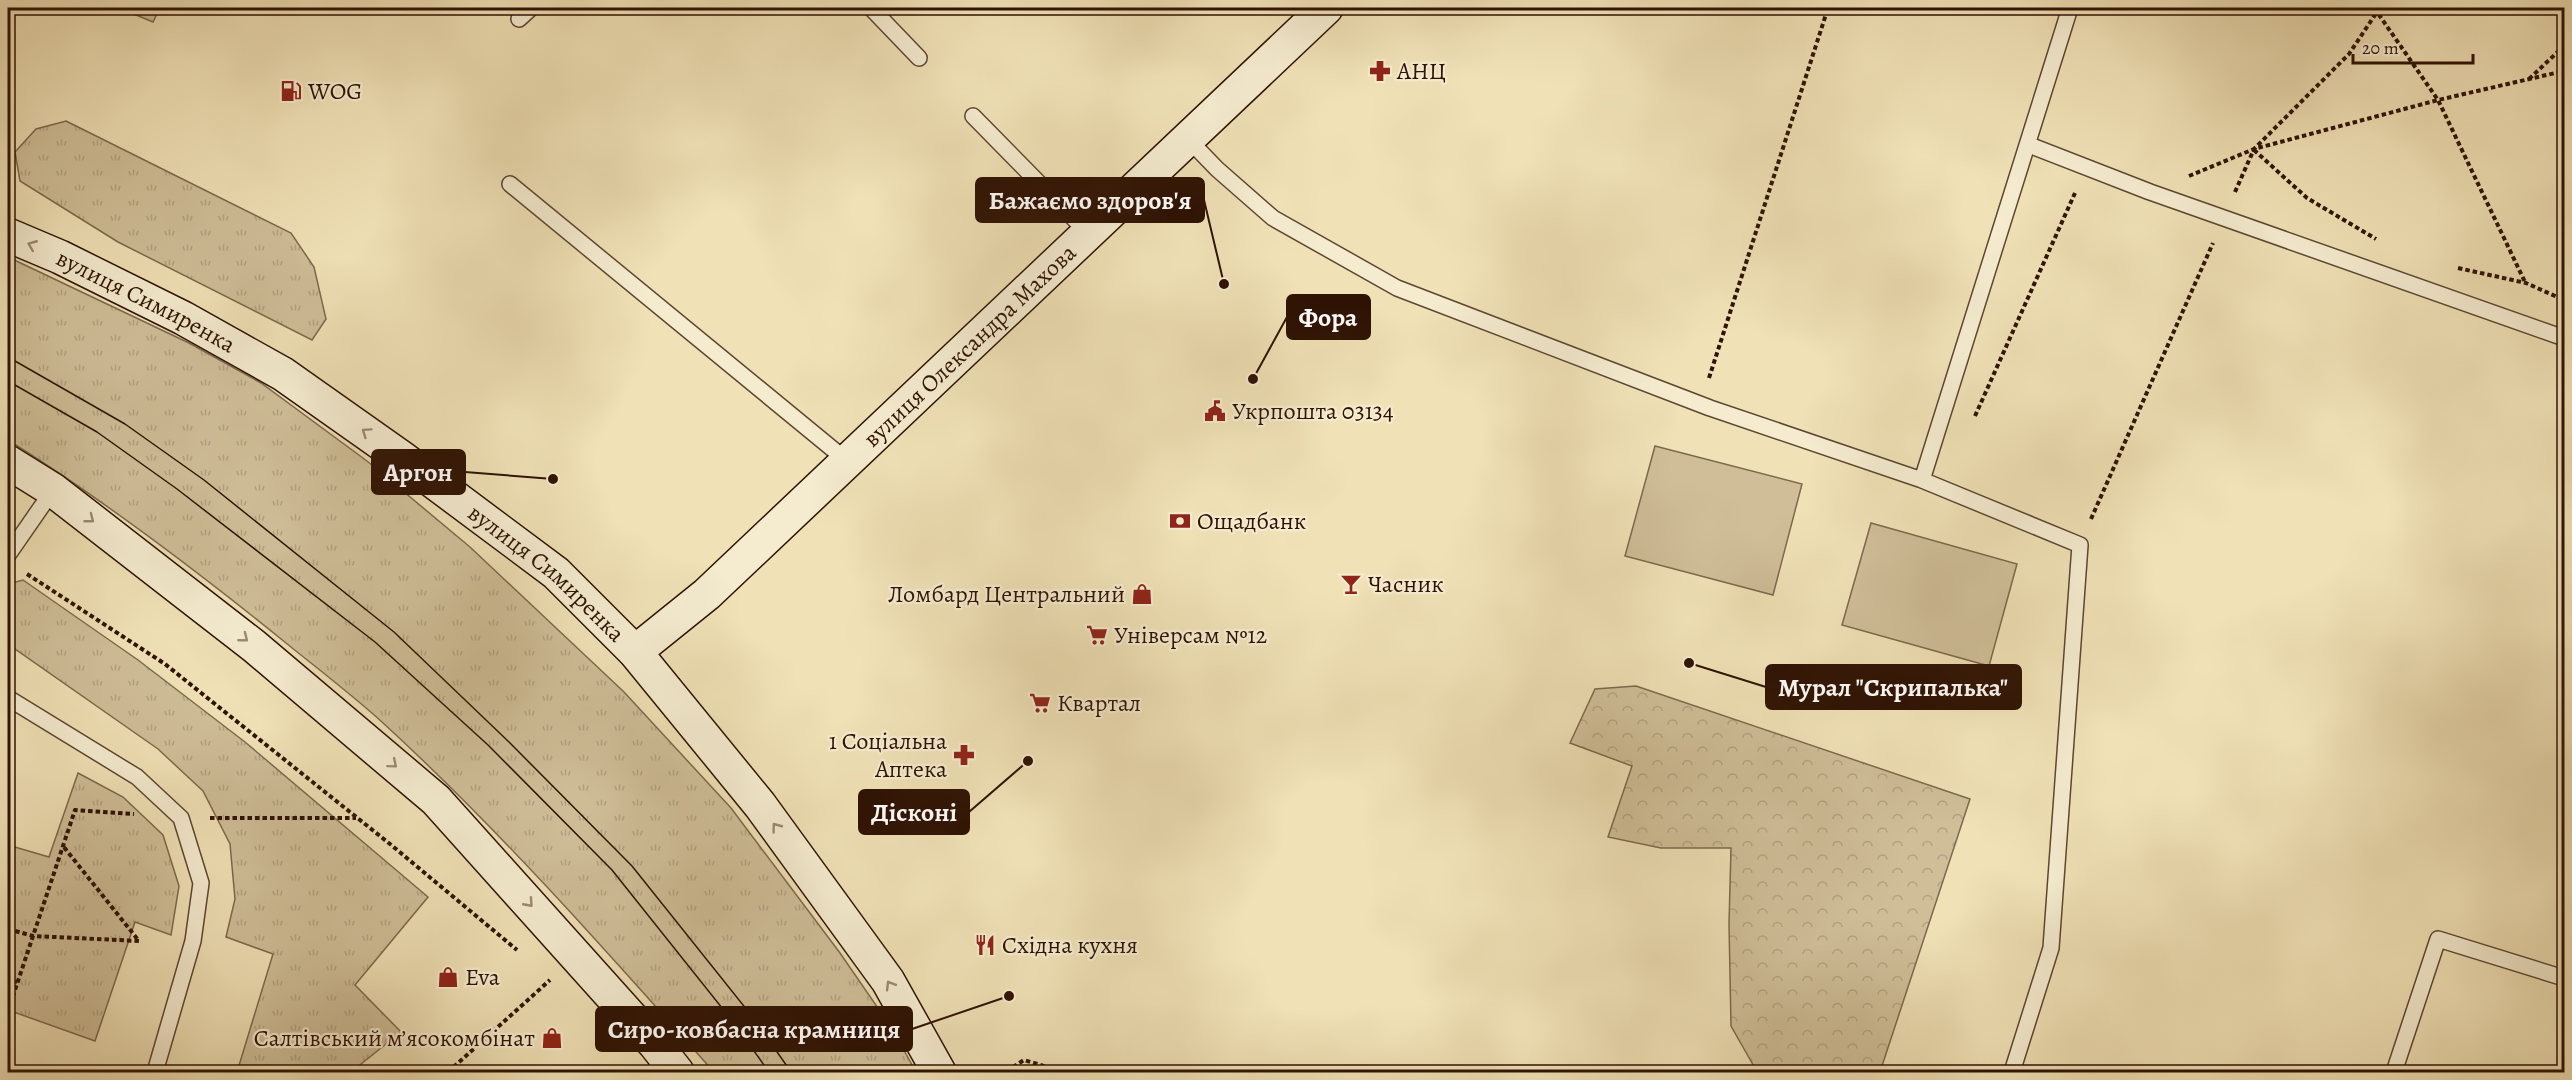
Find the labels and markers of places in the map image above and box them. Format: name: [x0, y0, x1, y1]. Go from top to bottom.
place label: АНЦ: [1396, 55, 1446, 87]
pharmacy icon: АНЦ: [1368, 59, 1392, 83]
place label: WOG: [307, 75, 362, 107]
fuel station icon: WOG: [279, 79, 303, 103]
callout: Бажаємо здоров'я: [976, 178, 1204, 222]
callout: Фора: [1287, 295, 1370, 339]
place label: Укрпошта 03134: [1232, 395, 1394, 427]
public building icon: Укрпошта 03134: [1203, 399, 1227, 423]
callout: Аргон: [372, 450, 465, 494]
place label: Ощадбанк: [1197, 505, 1306, 537]
bank icon: Ощадбанк: [1168, 509, 1192, 533]
place label: Часник: [1368, 568, 1444, 600]
bar icon: Часник: [1339, 572, 1363, 596]
place label: Ломбард Центральний: [888, 578, 1125, 610]
shop icon: Ломбард Центральний: [1130, 582, 1154, 606]
place label: Універсам №12: [1114, 619, 1267, 651]
supermarket icon: Універсам №12: [1085, 623, 1109, 647]
callout: Мурал "Скрипалька": [1766, 665, 2021, 709]
place label: Квартал: [1057, 687, 1141, 719]
supermarket icon: Квартал: [1028, 691, 1052, 715]
place label: 1 Соціальна Аптека: [829, 725, 947, 785]
pharmacy icon: 1 Соціальна Аптека: [952, 743, 976, 767]
callout: Дісконі: [859, 790, 969, 834]
place label: Східна кухня: [1002, 929, 1138, 961]
restaurant icon: Східна кухня: [973, 933, 997, 957]
place label: Eva: [465, 961, 501, 993]
shop icon: Eva: [436, 965, 460, 989]
callout: Сиро-ковбасна крамниця: [596, 1007, 912, 1051]
place label: Салтівський м’ясокомбінат: [254, 1022, 535, 1054]
shop icon: Салтівський м’ясокомбінат: [540, 1026, 564, 1050]

